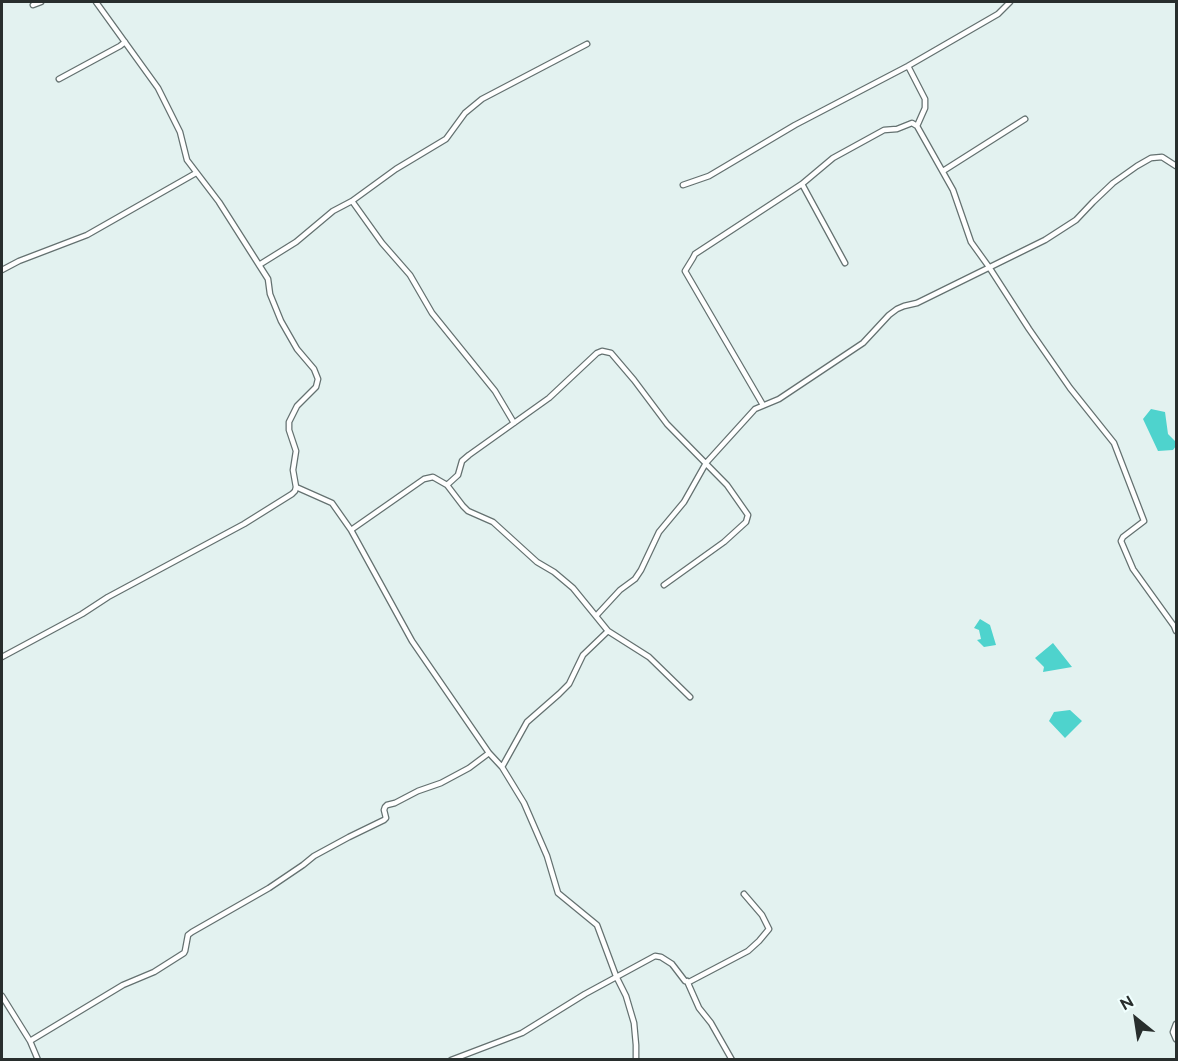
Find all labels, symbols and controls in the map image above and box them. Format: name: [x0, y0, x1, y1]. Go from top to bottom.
north arrow: [1106, 989, 1166, 1049]
text: N: [1117, 992, 1137, 1014]

